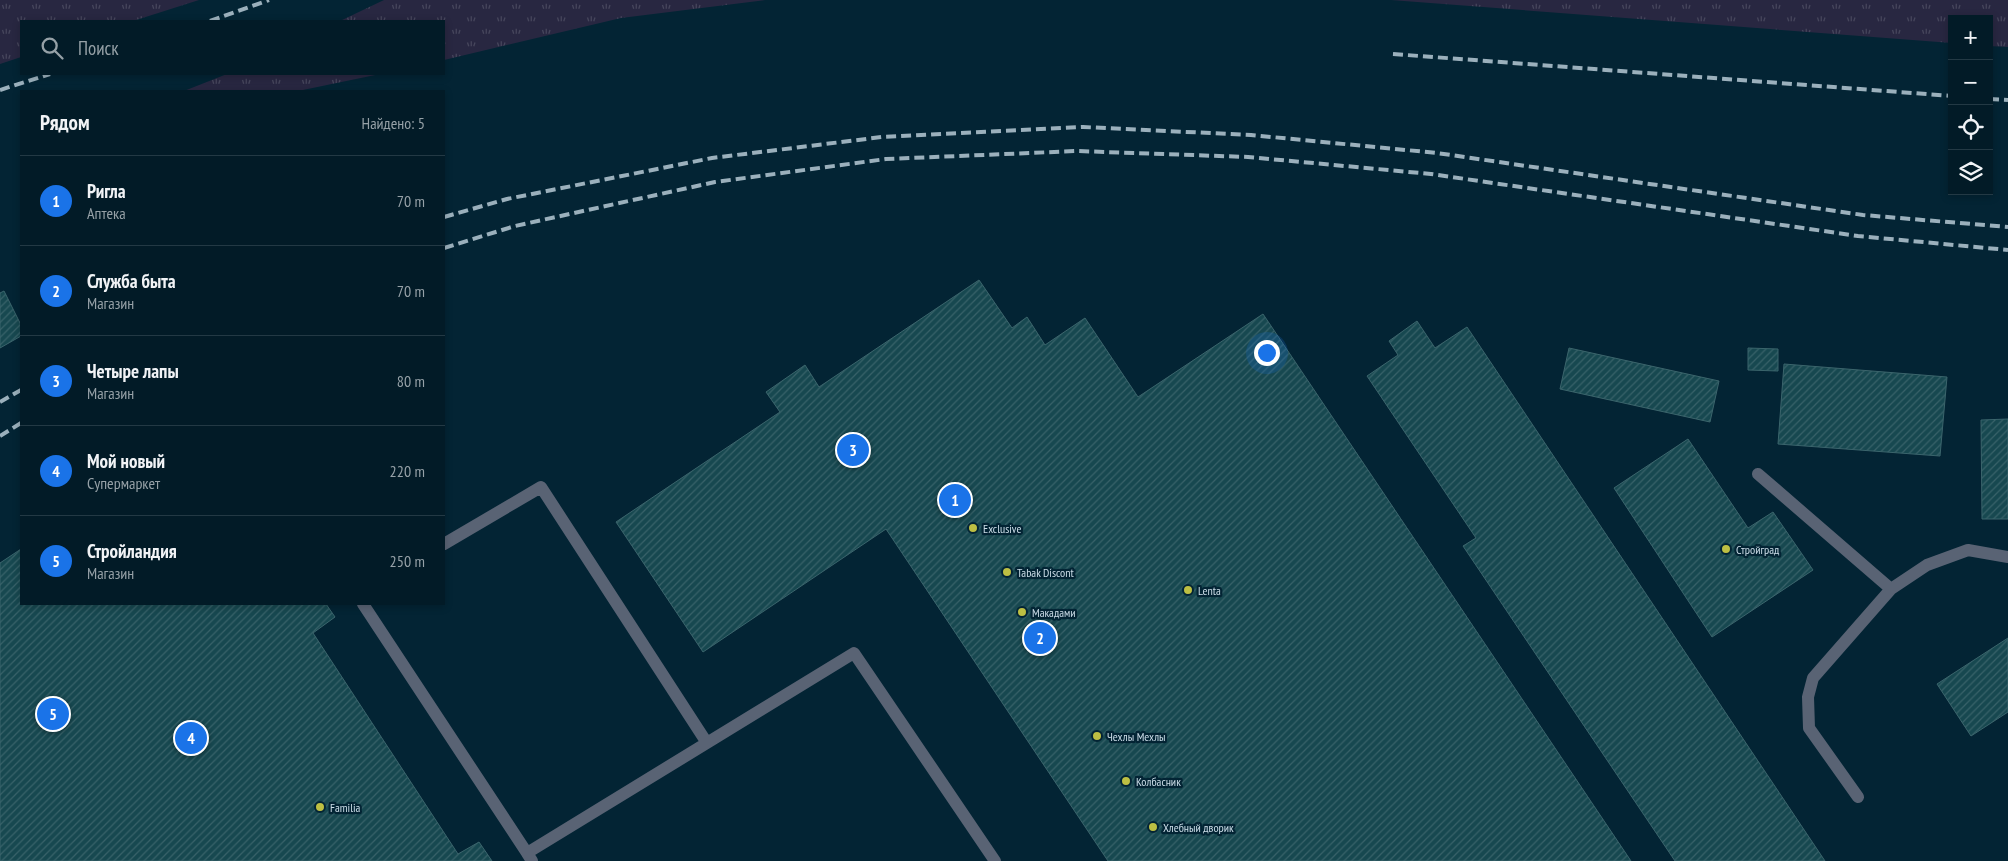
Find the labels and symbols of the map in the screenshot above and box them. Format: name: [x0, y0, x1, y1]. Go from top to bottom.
your location: [1254, 340, 1280, 366]
pin: 3: [837, 431, 869, 469]
pin: 1: [939, 481, 971, 519]
place label: Exclusive: [983, 521, 1021, 536]
marker: Exclusive: [967, 522, 979, 534]
place label: Стройград: [1736, 542, 1780, 557]
marker: Стройград: [1720, 543, 1732, 555]
place label: Tabak Discont: [1017, 565, 1075, 580]
marker: Tabak Discont: [1001, 566, 1013, 578]
place label: Lenta: [1198, 583, 1221, 598]
marker: Lenta: [1182, 584, 1194, 596]
place label: Макадами: [1032, 605, 1076, 620]
marker: Макадами: [1016, 606, 1028, 618]
pin: 2: [1024, 619, 1056, 657]
pin: 5: [37, 695, 69, 733]
pin: 4: [175, 719, 207, 757]
place label: Чехлы Мехлы: [1107, 729, 1166, 744]
marker: Чехлы Мехлы: [1091, 730, 1103, 742]
place label: Колбасник: [1136, 774, 1181, 789]
marker: Колбасник: [1120, 775, 1132, 787]
place label: Familia: [330, 800, 361, 815]
marker: Familia: [314, 801, 326, 813]
place label: Хлебный дворик: [1163, 820, 1234, 835]
marker: Хлебный дворик: [1147, 821, 1159, 833]

